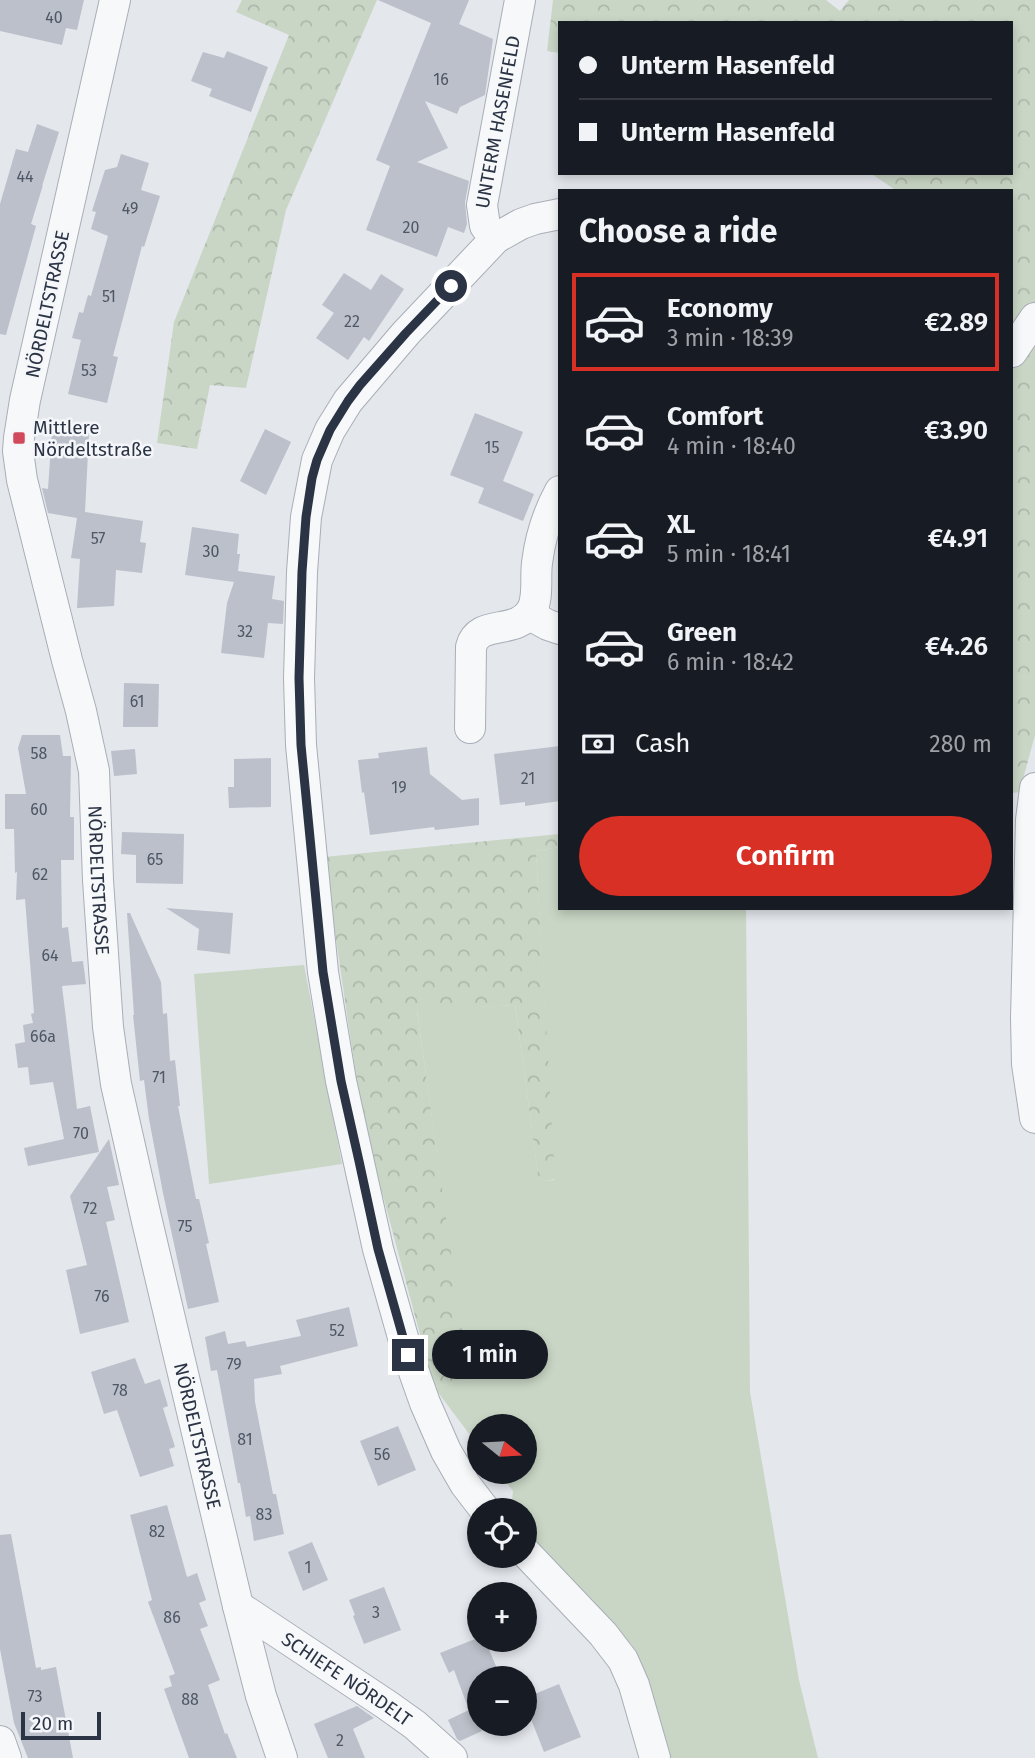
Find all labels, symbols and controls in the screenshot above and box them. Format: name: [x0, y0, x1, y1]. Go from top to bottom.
house number: 40: [45, 8, 63, 27]
street label: UNTERM HASENFELD: [471, 34, 525, 210]
text: Unterm Hasenfeld: [621, 50, 835, 81]
house number: 16: [433, 70, 449, 89]
text: Unterm Hasenfeld: [621, 117, 835, 148]
house number: 44: [16, 167, 34, 186]
house number: 49: [122, 199, 138, 218]
text: Choose a ride: [579, 212, 777, 250]
house number: 20: [403, 218, 419, 237]
street label: NÖRDELTSTRASSE: [21, 228, 74, 380]
route start: [435, 270, 467, 302]
house number: 51: [102, 287, 116, 306]
icon: car: [583, 291, 646, 354]
text: Economy: [667, 293, 773, 324]
text: €2.89: [925, 307, 988, 338]
house number: 22: [344, 312, 360, 331]
text: 3 min · 18:39: [667, 324, 794, 352]
house number: 53: [81, 361, 97, 380]
icon: car: [583, 399, 646, 462]
text: Comfort: [667, 401, 763, 432]
text: €3.90: [924, 415, 988, 446]
place label: Mittlere Nördeltstraße: [33, 416, 152, 461]
marker: Mittlere Nördeltstraße: [11, 430, 27, 446]
text: 4 min · 18:40: [667, 432, 796, 460]
house number: 15: [485, 438, 499, 457]
icon: car: [583, 507, 646, 570]
text: XL: [667, 509, 695, 540]
text: €4.91: [928, 523, 988, 554]
house number: 57: [91, 529, 105, 548]
text: 5 min · 18:41: [667, 540, 791, 568]
house number: 30: [203, 542, 220, 561]
icon: car: [583, 615, 646, 678]
text: Green: [667, 617, 737, 648]
house number: 32: [237, 622, 253, 641]
text: €4.26: [925, 631, 988, 662]
text: 6 min · 18:42: [667, 648, 794, 676]
house number: 61: [130, 692, 144, 711]
icon: cash: [579, 725, 617, 763]
text: Cash: [635, 728, 691, 759]
text: 280 m: [929, 730, 992, 758]
house number: 58: [31, 744, 48, 763]
house number: 21: [521, 769, 535, 788]
house number: 19: [391, 778, 407, 797]
house number: 60: [30, 800, 48, 819]
street label: NÖRDELTSTRASSE: [83, 805, 114, 956]
button: Confirm: [579, 816, 992, 896]
house number: 65: [147, 850, 163, 869]
house number: 62: [32, 865, 48, 884]
house number: 64: [41, 946, 59, 965]
house number: 66a: [30, 1027, 56, 1046]
house number: 71: [152, 1068, 166, 1087]
house number: 70: [73, 1124, 89, 1143]
house number: 72: [83, 1199, 97, 1218]
house number: 75: [178, 1217, 192, 1236]
house number: 76: [94, 1287, 110, 1306]
house number: 52: [329, 1321, 345, 1340]
callout: 1 min: [432, 1330, 548, 1380]
route end: [392, 1339, 424, 1371]
text: 1 min: [462, 1340, 518, 1368]
house number: 79: [226, 1355, 242, 1374]
street label: NÖRDELTSTRASSE: [169, 1360, 226, 1512]
house number: 78: [112, 1381, 128, 1400]
north arrow: [467, 1414, 537, 1484]
map controls: [467, 1414, 537, 1736]
house number: 81: [237, 1430, 253, 1449]
house number: 56: [374, 1445, 390, 1464]
button: locate: [467, 1498, 537, 1568]
house number: 83: [256, 1505, 272, 1524]
house number: 82: [149, 1522, 165, 1541]
house number: 1: [305, 1558, 311, 1577]
button: +: [467, 1582, 537, 1652]
house number: 3: [372, 1603, 380, 1622]
house number: 86: [163, 1608, 181, 1627]
street label: SCHIEFE NÖRDELT: [277, 1627, 416, 1731]
button: −: [467, 1666, 537, 1736]
house number: 73: [28, 1687, 42, 1706]
house number: 88: [181, 1690, 199, 1709]
scale bar: [21, 1709, 102, 1741]
text: 20 m: [32, 1712, 73, 1735]
house number: 2: [336, 1731, 344, 1750]

